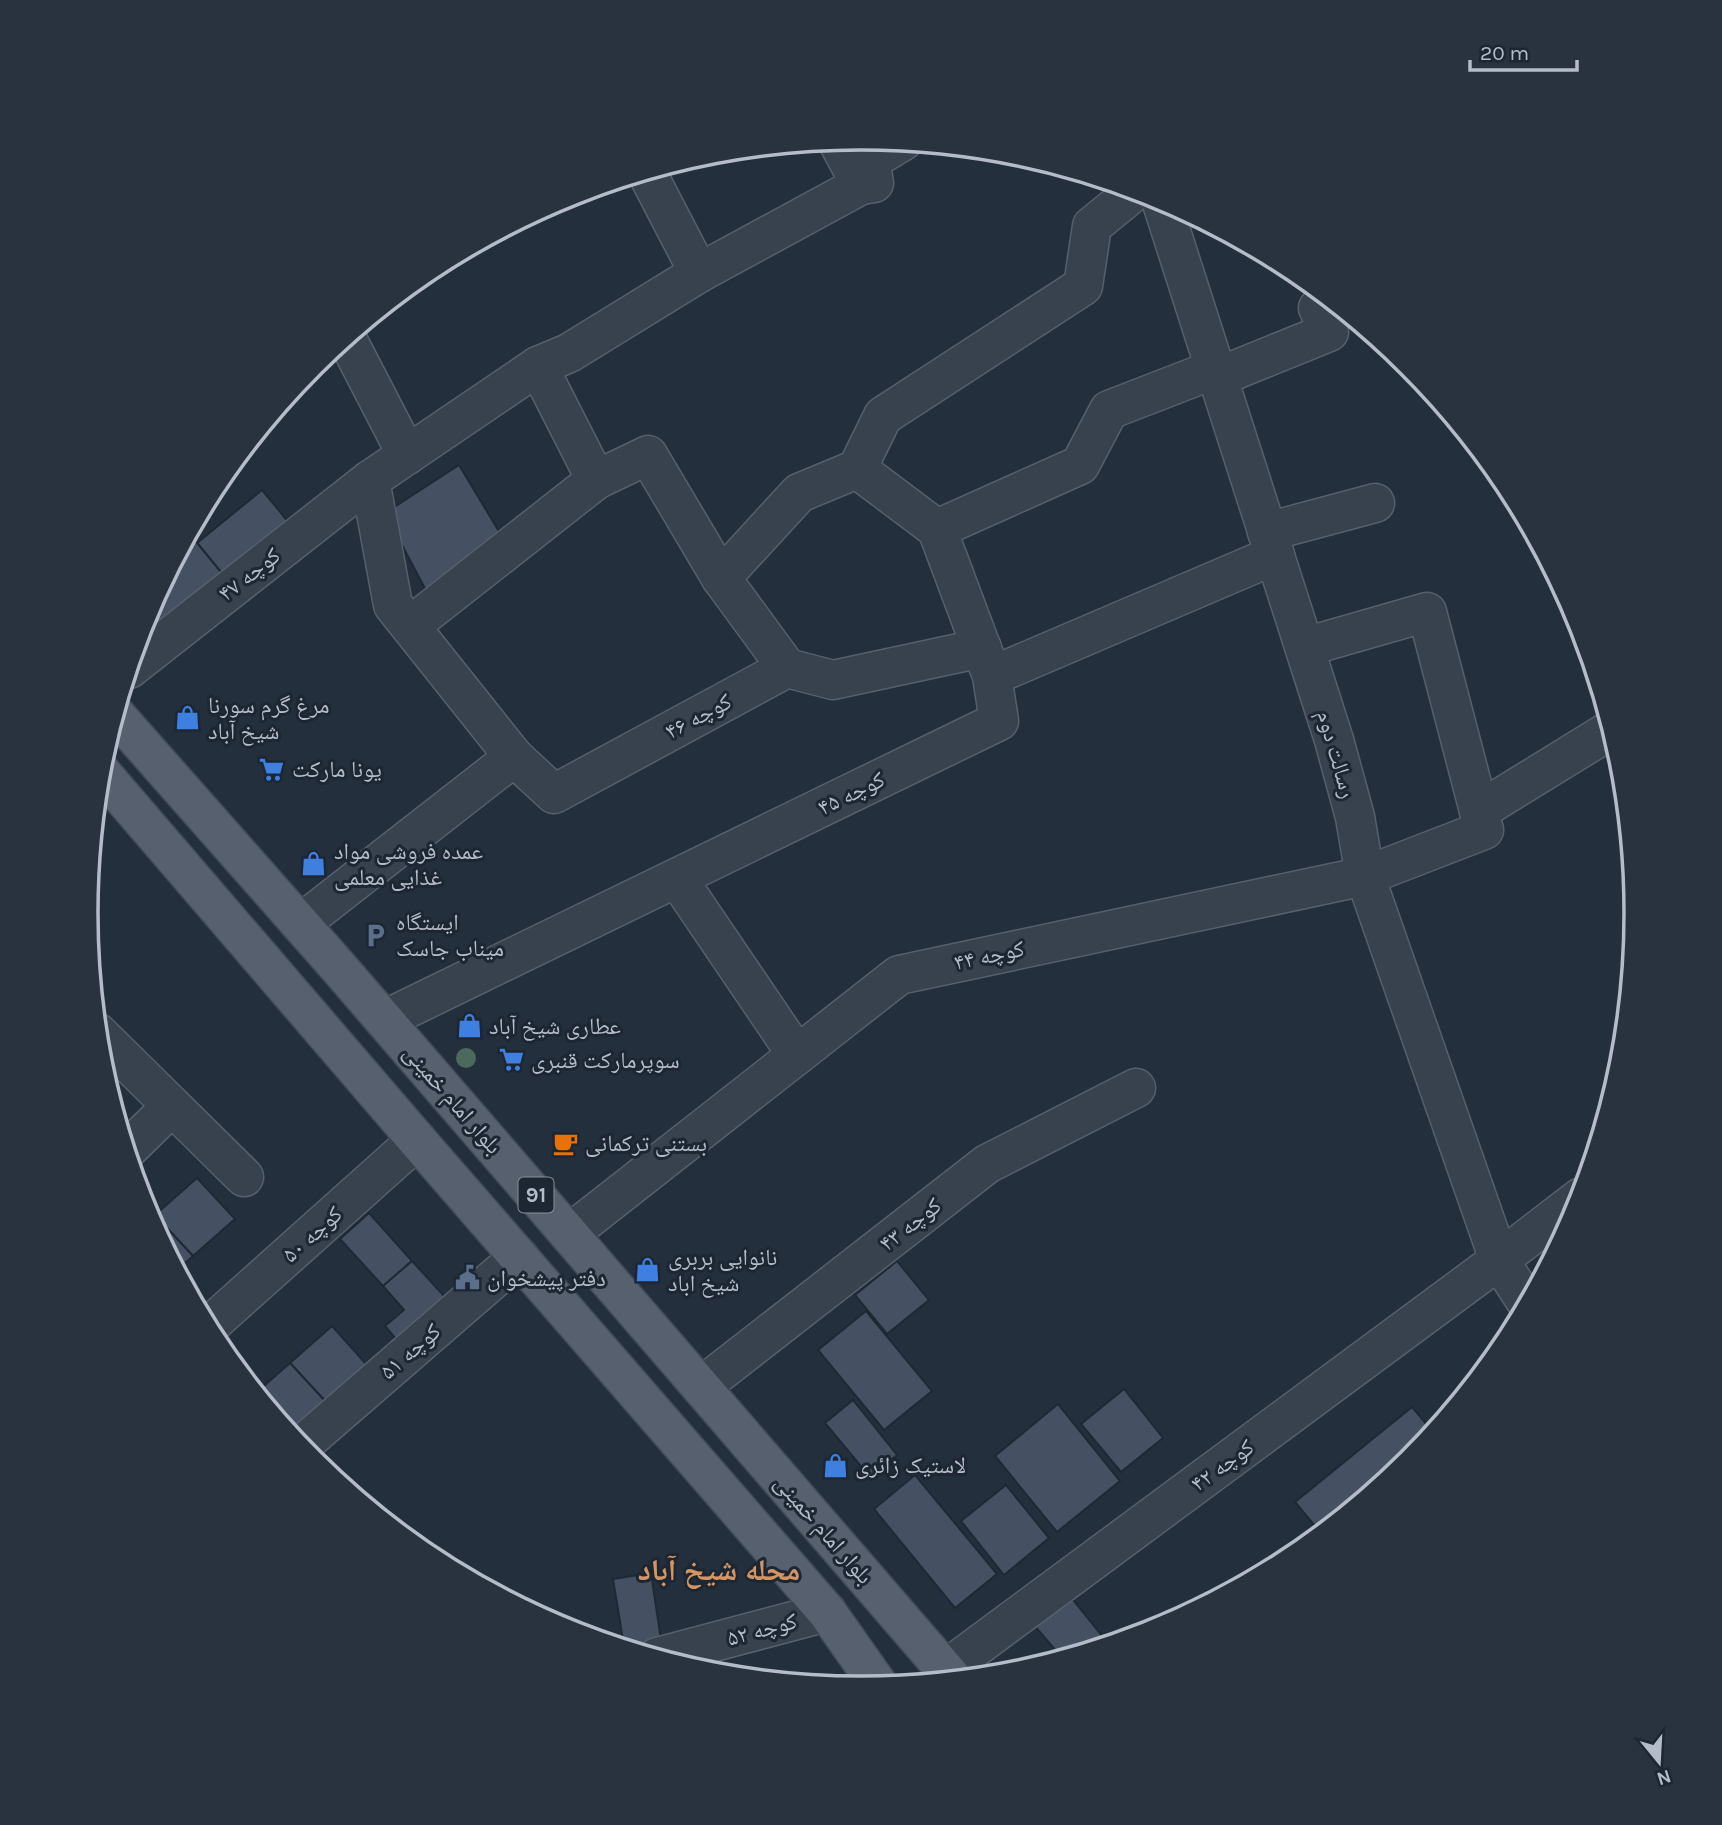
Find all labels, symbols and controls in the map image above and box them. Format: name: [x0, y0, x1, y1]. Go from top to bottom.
scale bar: [1470, 28, 1577, 72]
text: 20 m: [1480, 41, 1529, 65]
street label: کوچه ۴۷: [213, 541, 286, 607]
street label: کوچه ۴۶: [660, 688, 737, 745]
place label: مرغ گرم سورنا شیخ آباد: [208, 692, 330, 746]
shop icon: مرغ گرم سورنا شیخ آباد: [174, 704, 202, 732]
street label: رسالت دوم: [1309, 707, 1362, 802]
supermarket icon: یونا مارکت: [258, 755, 286, 783]
place label: یونا مارکت: [292, 756, 382, 783]
street label: کوچه ۴۵: [813, 765, 890, 821]
place label: عمده فروشی مواد غذایی معلمی: [334, 838, 484, 891]
shop icon: عمده فروشی مواد غذایی معلمی: [300, 850, 328, 878]
place label: ایستگاه میناب جاسک: [396, 909, 504, 962]
parking icon: ایستگاه میناب جاسک: [362, 921, 390, 949]
street label: کوچه ۴۴: [951, 935, 1027, 976]
shop icon: عطاری شیخ آباد: [455, 1012, 483, 1040]
place label: عطاری شیخ آباد: [489, 1013, 621, 1041]
street label: بلوار امام خمینی: [396, 1039, 507, 1161]
supermarket icon: سوپرمارکت قنبری: [497, 1046, 525, 1074]
place label: سوپرمارکت قنبری: [531, 1047, 680, 1074]
cafe icon: بستنی ترکمانی: [551, 1129, 579, 1157]
place label: بستنی ترکمانی: [585, 1130, 707, 1157]
road number: 91: [518, 1178, 554, 1212]
street label: کوچه ۴۳: [874, 1191, 947, 1257]
street label: کوچه ۵۰: [277, 1200, 348, 1268]
place label: نانوایی بربری شیخ اباد: [668, 1244, 777, 1298]
shop icon: نانوایی بربری شیخ اباد: [634, 1256, 662, 1284]
public building icon: دفتر پیشخوان: [453, 1264, 481, 1292]
place label: دفتر پیشخوان: [487, 1265, 606, 1292]
street label: کوچه ۵۱: [375, 1317, 446, 1385]
street label: کوچه ۴۲: [1185, 1433, 1259, 1497]
shop icon: لاستیک زائری: [821, 1451, 849, 1479]
place label: لاستیک زائری: [855, 1452, 966, 1479]
street label: بلوار امام خمینی: [767, 1469, 878, 1591]
district label: محله شیخ آباد: [638, 1552, 800, 1589]
street label: کوچه ۵۲: [724, 1607, 801, 1652]
north arrow: [1624, 1727, 1694, 1797]
text: N: [1654, 1765, 1674, 1790]

